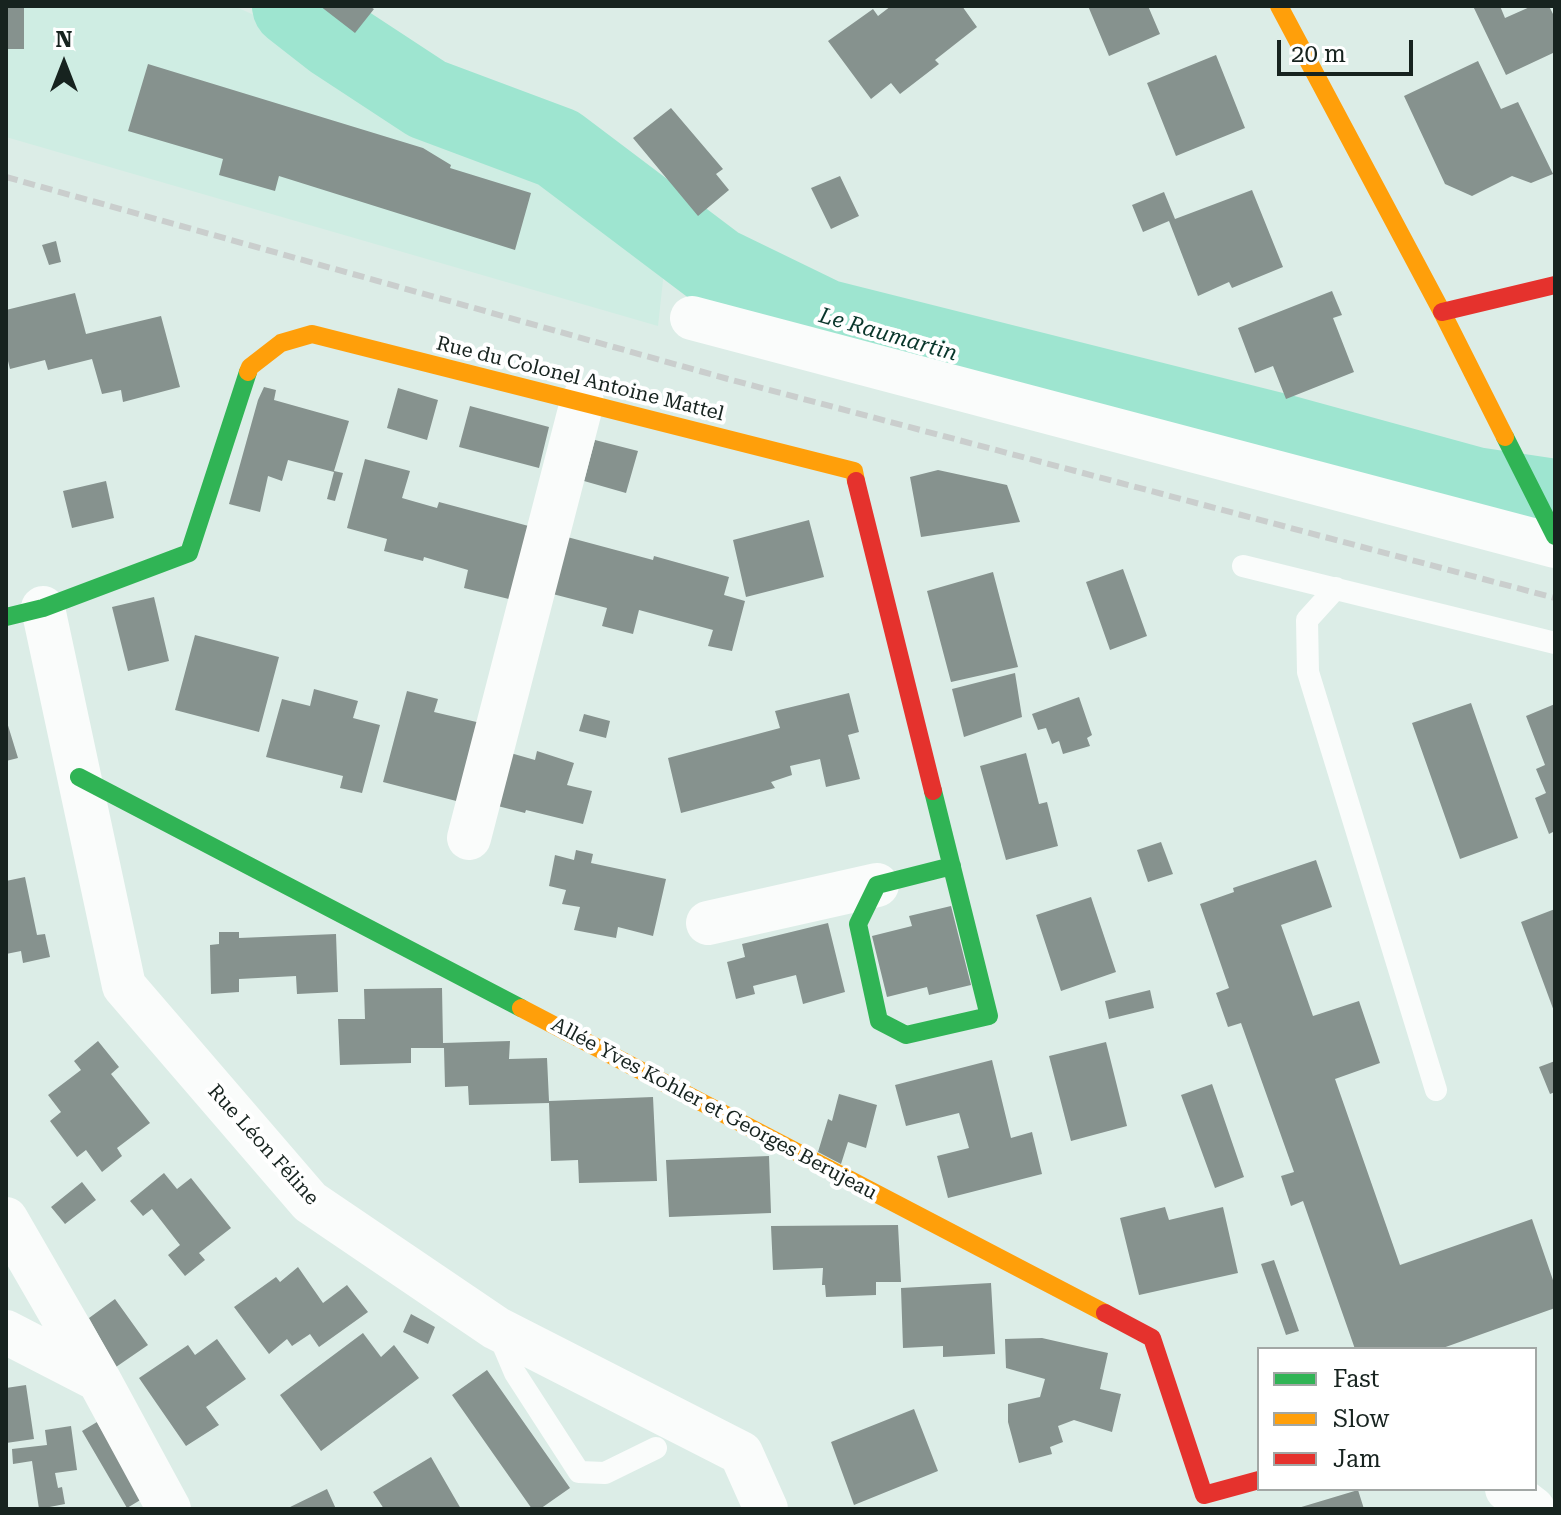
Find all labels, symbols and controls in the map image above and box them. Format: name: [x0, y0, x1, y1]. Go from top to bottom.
north arrow: [24, 24, 104, 104]
scale bar: [1281, 24, 1417, 74]
text: N: [56, 27, 72, 52]
text: 20 m: [1291, 40, 1346, 68]
water label: Le Raumartin: [816, 303, 960, 367]
street label: Rue du Colonel Antoine Mattel: [434, 332, 726, 426]
street label: Allée Yves Kohler et Georges Berujeau: [547, 1013, 881, 1205]
street label: Rue Léon Féline: [203, 1080, 323, 1210]
legend: [1257, 1347, 1537, 1491]
text: Fast: [1333, 1365, 1380, 1393]
text: Slow: [1333, 1405, 1389, 1433]
text: Jam: [1333, 1445, 1381, 1473]

